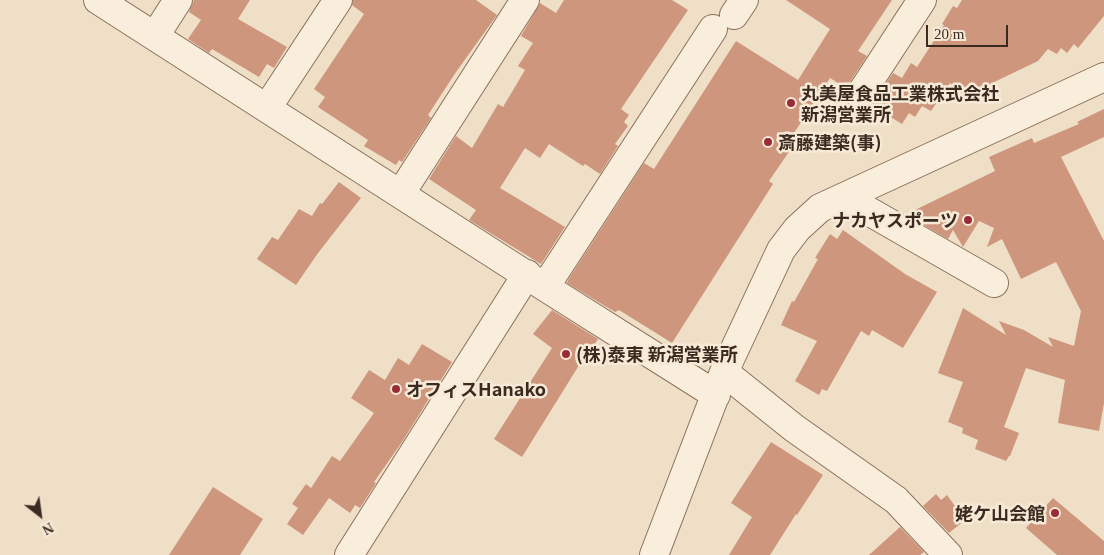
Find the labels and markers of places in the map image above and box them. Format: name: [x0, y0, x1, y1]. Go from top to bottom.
place label: 丸美屋食品工業株式会社 新潟営業所: [801, 82, 999, 125]
marker: 丸美屋食品工業株式会社 新潟営業所: [785, 97, 797, 109]
place label: 斎藤建築(事): [778, 131, 882, 153]
marker: 斎藤建築(事): [762, 136, 774, 148]
place label: ナカヤスポーツ: [832, 209, 958, 231]
marker: ナカヤスポーツ: [962, 214, 974, 226]
place label: (株)泰東 新潟営業所: [576, 343, 738, 365]
marker: (株)泰東 新潟営業所: [560, 348, 572, 360]
place label: オフィスHanako: [406, 378, 546, 400]
marker: オフィスHanako: [390, 383, 402, 395]
place label: 姥ケ山会館: [955, 502, 1045, 524]
marker: 姥ケ山会館: [1049, 507, 1061, 519]

